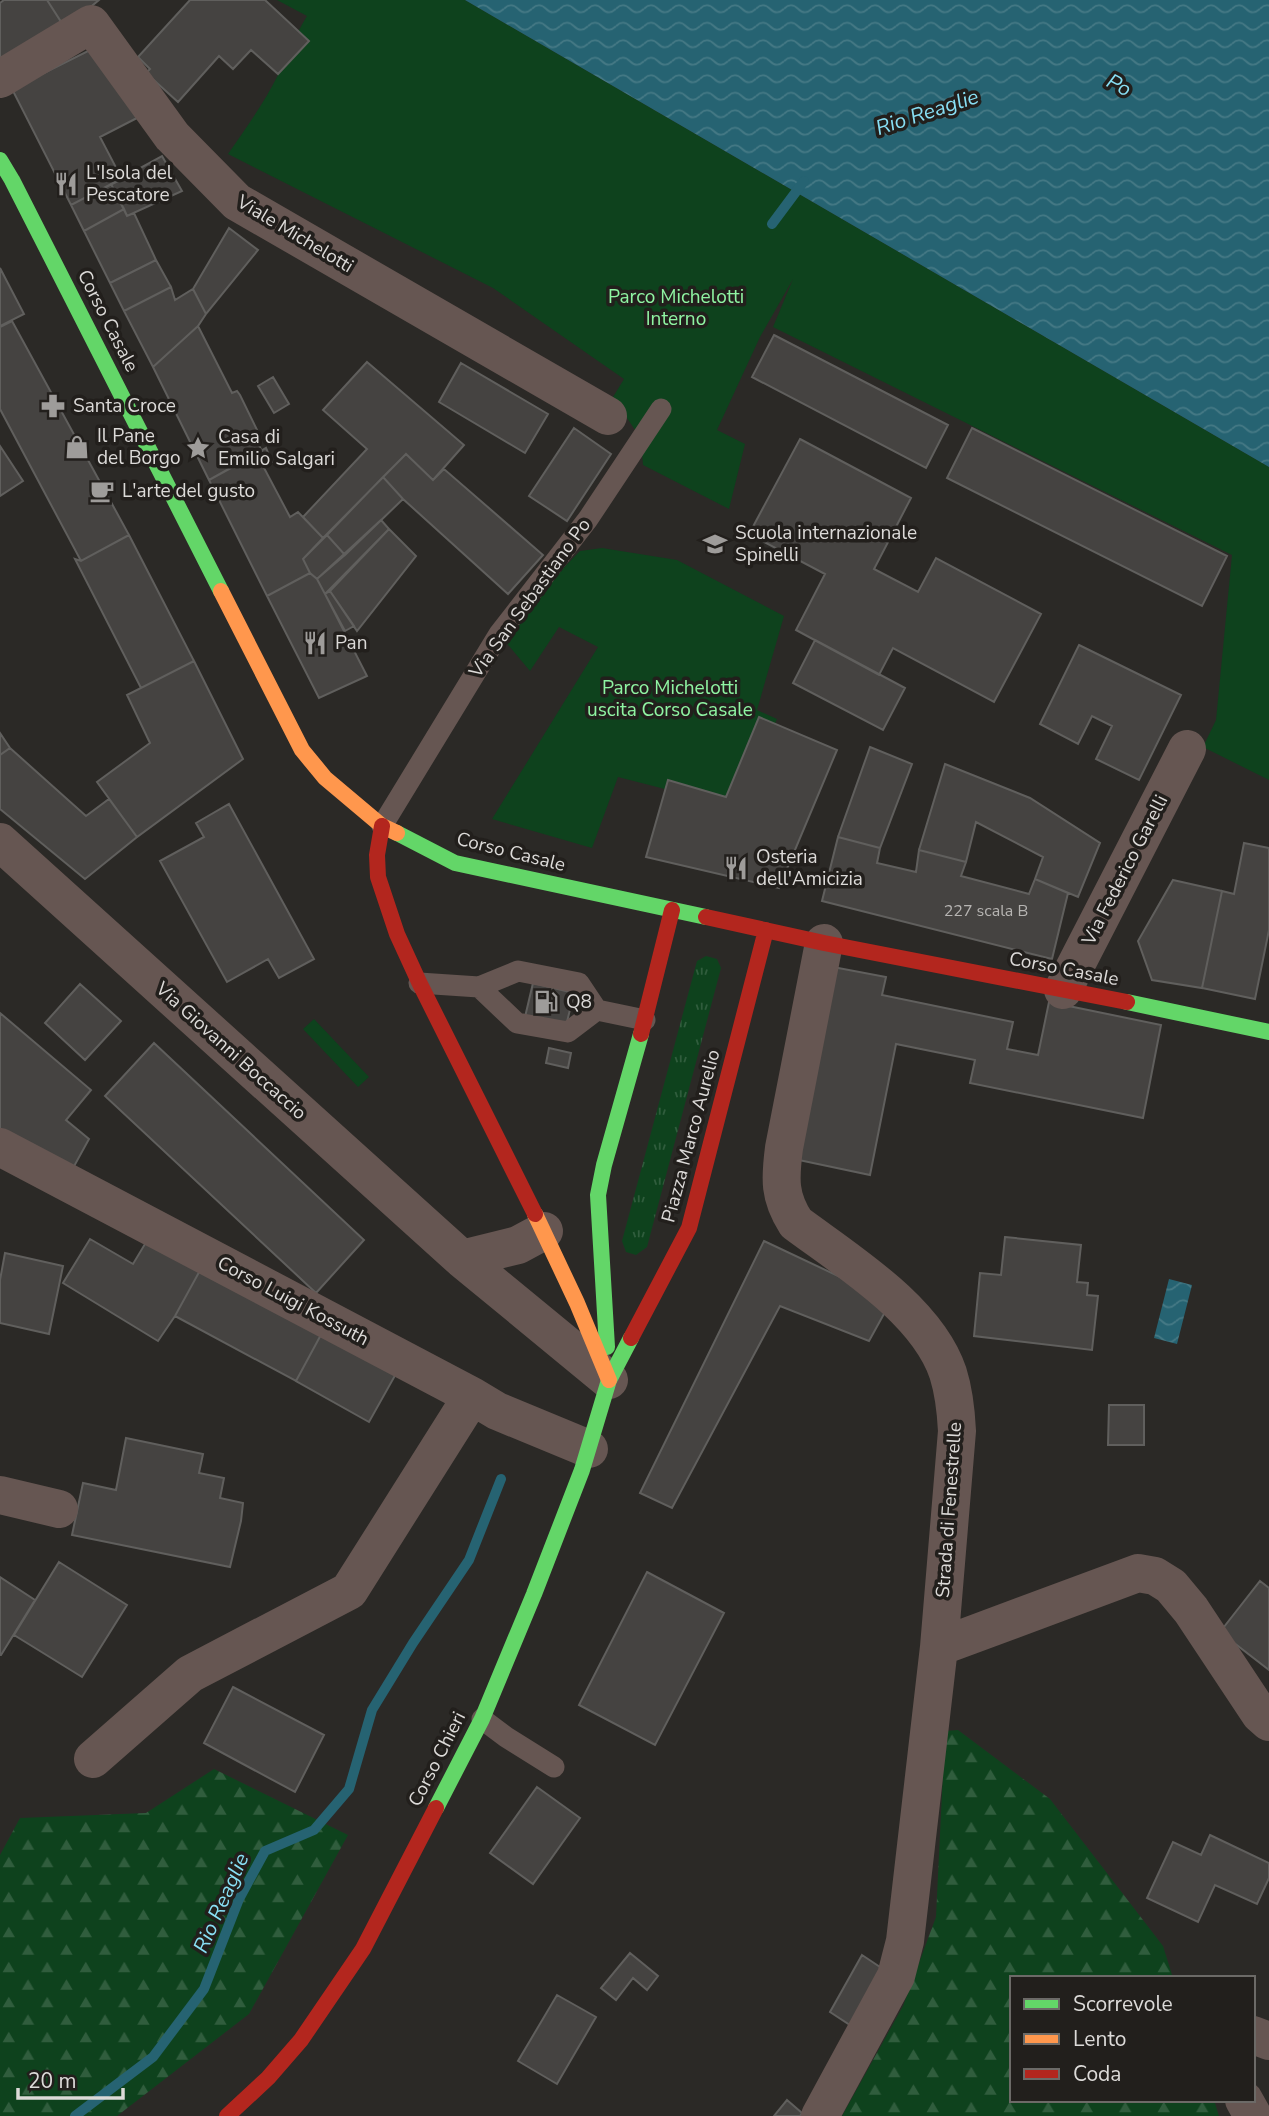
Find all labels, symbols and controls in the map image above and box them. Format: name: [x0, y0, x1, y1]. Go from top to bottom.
water label: Po: [1102, 67, 1136, 103]
water label: Rio Reaglie: [872, 82, 982, 142]
place label: L'Isola del Pescatore: [86, 160, 173, 208]
restaurant icon: L'Isola del Pescatore: [52, 170, 80, 198]
street label: Viale Michelotti: [231, 188, 358, 279]
street label: Corso Casale: [71, 265, 145, 377]
park label: Parco Michelotti Interno: [608, 284, 744, 332]
pharmacy icon: Santa Croce: [39, 392, 67, 420]
place label: Santa Croce: [73, 393, 176, 419]
place label: Il Pane del Borgo: [97, 423, 180, 471]
place label: Casa di Emilio Salgari: [218, 424, 335, 472]
shop icon: Il Pane del Borgo: [63, 433, 91, 461]
place icon: Casa di Emilio Salgari: [184, 434, 212, 462]
cafe icon: L'arte del gusto: [88, 477, 116, 505]
place label: L'arte del gusto: [122, 478, 255, 504]
street label: Via San Sebastiano Po: [463, 513, 597, 684]
place label: Scuola internazionale Spinelli: [735, 520, 917, 568]
school or university icon: Scuola internazionale Spinelli: [701, 530, 729, 558]
restaurant icon: Pan: [301, 629, 329, 657]
place label: Pan: [335, 630, 367, 656]
park label: Parco Michelotti uscita Corso Casale: [587, 675, 753, 723]
street label: Via Federico Garelli: [1075, 790, 1174, 950]
street label: Corso Casale: [454, 826, 568, 878]
place label: Osteria dell'Amicizia: [756, 844, 863, 892]
restaurant icon: Osteria dell'Amicizia: [722, 854, 750, 882]
house number: 227 scala B: [944, 900, 1028, 922]
street label: Corso Casale: [1007, 946, 1121, 992]
street label: Via Giovanni Boccaccio: [149, 975, 312, 1126]
fuel station icon: Q8: [532, 988, 560, 1016]
place label: Q8: [566, 989, 592, 1015]
street label: Piazza Marco Aurelio: [655, 1047, 727, 1225]
street label: Corso Luigi Kossuth: [213, 1250, 373, 1352]
street label: Strada di Fenestrelle: [930, 1421, 968, 1599]
street label: Corso Chieri: [402, 1707, 472, 1811]
water label: Rio Reaglie: [187, 1849, 255, 1957]
legend: [1010, 1976, 1255, 2102]
text: Scorrevole: [1073, 1990, 1173, 2018]
text: Lento: [1073, 2025, 1126, 2053]
scale bar: [18, 2056, 122, 2100]
text: Coda: [1073, 2060, 1121, 2088]
text: 20 m: [28, 2067, 77, 2095]

